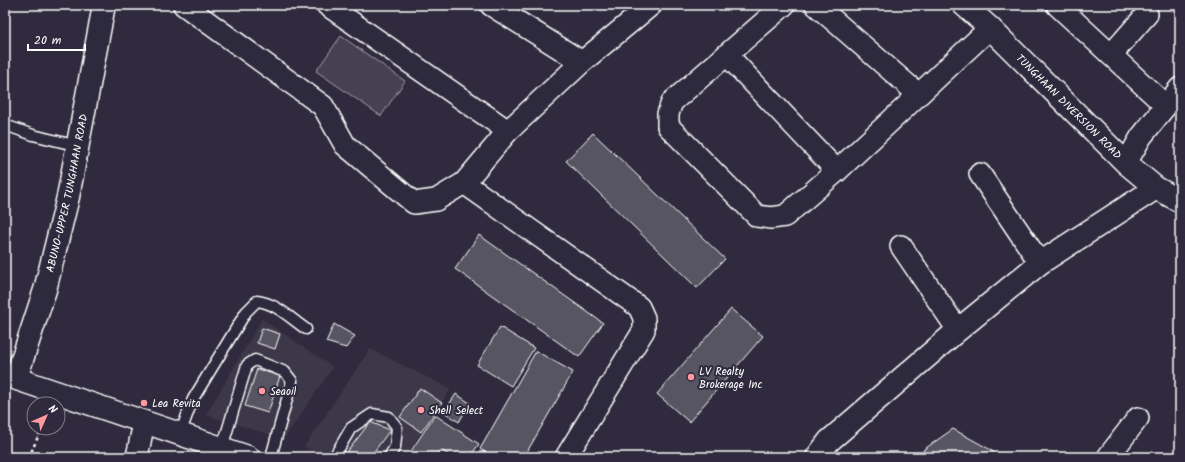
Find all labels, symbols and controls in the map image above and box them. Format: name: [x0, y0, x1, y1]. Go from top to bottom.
scale bar: [28, 26, 85, 52]
text: 20 m: [34, 31, 62, 50]
street label: TUNGHAAN DIVERSION ROAD: [1011, 50, 1126, 164]
street label: ABUNO-UPPER TUNGHAAN ROAD: [42, 113, 93, 274]
place label: LV Realty Brokerage Inc: [699, 363, 762, 394]
marker: LV Realty Brokerage Inc: [686, 372, 696, 382]
place label: Seaoil: [270, 383, 297, 401]
marker: Seaoil: [257, 386, 267, 396]
place label: Lea Revita: [152, 395, 201, 413]
north arrow: [26, 396, 66, 436]
marker: Lea Revita: [139, 398, 149, 408]
text: N: [44, 401, 61, 418]
place label: Shell Select: [429, 402, 484, 420]
marker: Shell Select: [416, 405, 426, 415]

